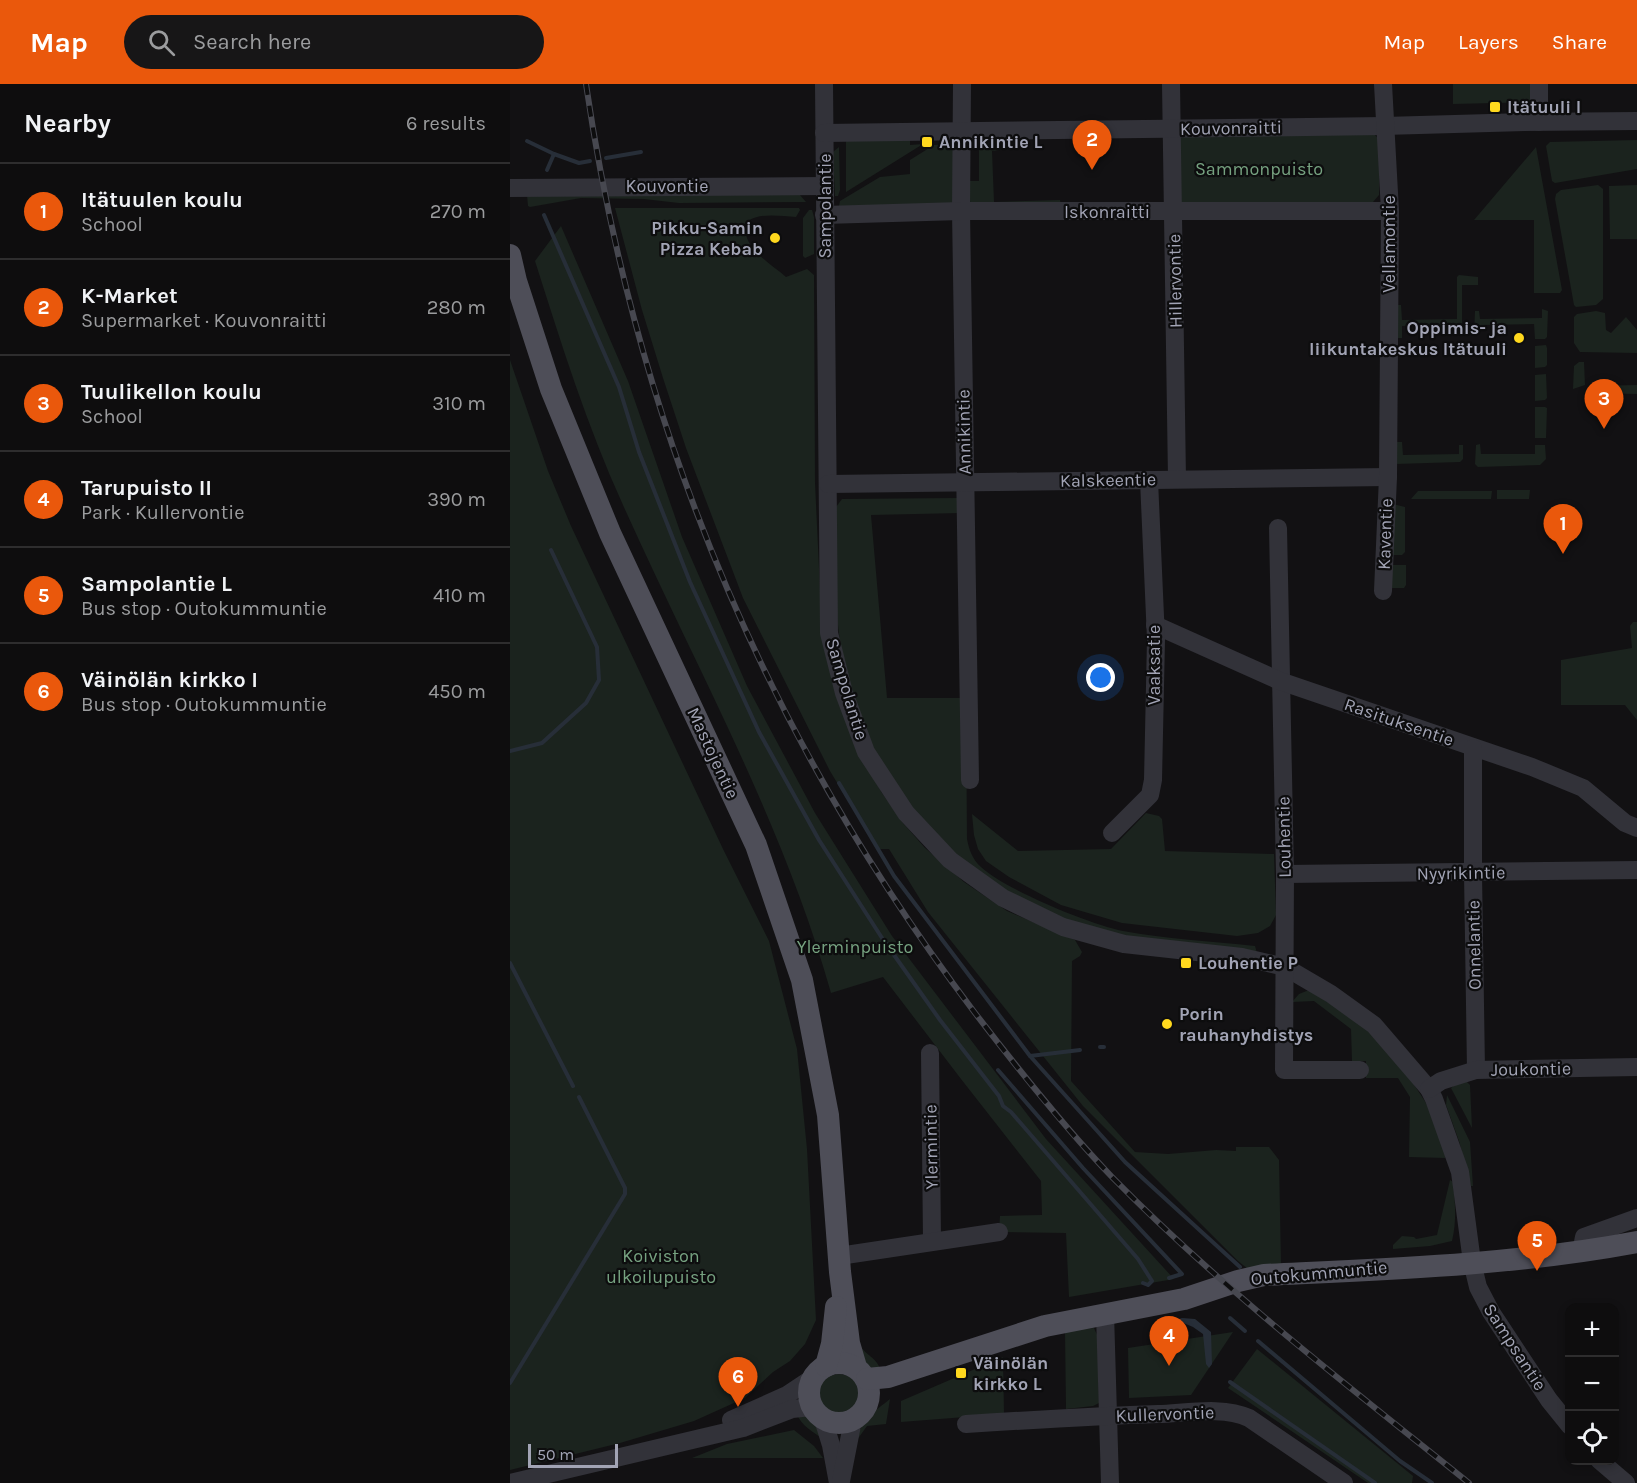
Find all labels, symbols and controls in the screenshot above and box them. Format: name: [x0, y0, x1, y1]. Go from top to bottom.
search box: [124, 15, 544, 69]
text: Map: [30, 26, 88, 59]
icon: search: [145, 26, 178, 59]
text: Search here: [193, 29, 311, 55]
text: Map: [1383, 30, 1425, 54]
text: Layers: [1458, 30, 1519, 54]
text: Share: [1552, 30, 1607, 54]
place label: Itätuuli I: [1507, 96, 1581, 118]
marker: Itätuuli I: [1488, 100, 1502, 114]
text: Nearby: [24, 108, 111, 139]
text: 6 results: [406, 112, 486, 135]
street label: Kouvonraitti: [1180, 116, 1282, 140]
pin: 2: [1072, 120, 1112, 170]
place label: Annikintie L: [939, 131, 1042, 153]
marker: Annikintie L: [920, 135, 934, 149]
street label: Sampolantie: [814, 153, 836, 259]
park label: Sammonpuisto: [1195, 158, 1323, 180]
street label: Kouvontie: [626, 175, 708, 197]
text: Itätuulen koulu: [81, 187, 243, 213]
street label: Vellamontie: [1378, 195, 1400, 293]
text: 1: [40, 200, 47, 223]
text: 270 m: [430, 200, 486, 223]
street label: Iskonraitti: [1064, 201, 1150, 223]
text: School: [81, 213, 143, 236]
place label: Pikku-Samin Pizza Kebab: [651, 217, 763, 260]
marker: Pikku-Samin Pizza Kebab: [768, 231, 782, 245]
street label: Hillervontie: [1163, 234, 1187, 328]
text: K-Market: [81, 283, 178, 309]
text: 2: [37, 296, 50, 319]
text: 280 m: [427, 296, 486, 319]
text: Supermarket · Kouvonraitti: [81, 309, 327, 332]
place label: Oppimis- ja liikuntakeskus Itätuuli: [1309, 317, 1507, 360]
marker: Oppimis- ja liikuntakeskus Itätuuli: [1512, 331, 1526, 345]
text: Tuulikellon koulu: [81, 379, 262, 405]
pin: 3: [1584, 380, 1624, 429]
street label: Annikintie: [952, 389, 976, 475]
text: 3: [37, 392, 50, 415]
text: 310 m: [432, 392, 486, 415]
text: School: [81, 405, 143, 428]
street label: Kalskeentie: [1060, 468, 1156, 492]
text: Tarupuisto II: [81, 475, 212, 501]
text: 4: [38, 488, 49, 511]
text: 390 m: [427, 488, 486, 511]
street label: Kaventie: [1373, 498, 1397, 570]
text: Park · Kullervontie: [81, 501, 244, 524]
pin: 1: [1544, 504, 1582, 554]
text: Sampolantie L: [81, 571, 232, 597]
text: 5: [38, 584, 49, 607]
text: 410 m: [433, 584, 486, 607]
text: Bus stop · Outokummuntie: [81, 597, 327, 620]
street label: Vaaksatie: [1143, 625, 1165, 705]
street label: Sampolantie: [821, 635, 873, 743]
your location: [1086, 663, 1115, 692]
text: Väinölän kirkko I: [81, 667, 258, 693]
text: 6: [37, 680, 50, 703]
text: 450 m: [428, 680, 486, 703]
text: Bus stop · Outokummuntie: [81, 693, 327, 716]
street label: Rasituksentie: [1341, 693, 1457, 751]
street label: Mastojentie: [682, 704, 744, 802]
street label: Louhentie: [1272, 796, 1296, 878]
street label: Nyyrikintie: [1416, 861, 1506, 885]
street label: Onnelantie: [1462, 900, 1486, 990]
park label: Ylerminpuisto: [797, 936, 913, 958]
place label: Louhentie P: [1198, 952, 1298, 974]
marker: Louhentie P: [1179, 956, 1193, 970]
place label: Porin rauhanyhdistys: [1179, 1003, 1313, 1046]
marker: Porin rauhanyhdistys: [1160, 1017, 1174, 1031]
street label: Joukontie: [1491, 1057, 1571, 1081]
street label: Ylermintie: [919, 1104, 943, 1190]
pin: 5: [1518, 1222, 1556, 1271]
park label: Koiviston ulkoilupuisto: [606, 1245, 716, 1288]
street label: Outokummuntie: [1250, 1256, 1388, 1290]
street label: Sampsantie: [1479, 1299, 1551, 1395]
map controls: [1565, 1303, 1619, 1465]
button: +: [1565, 1303, 1619, 1357]
pin: 4: [1150, 1316, 1188, 1366]
place label: Väinölän kirkko L: [973, 1352, 1048, 1395]
button: −: [1565, 1357, 1619, 1411]
pin: 6: [718, 1358, 758, 1407]
marker: Väinölän kirkko L: [954, 1366, 968, 1380]
street label: Kullervontie: [1115, 1401, 1215, 1427]
button: locate: [1565, 1411, 1619, 1465]
scale bar: [528, 1441, 618, 1468]
text: 50 m: [537, 1445, 574, 1464]

